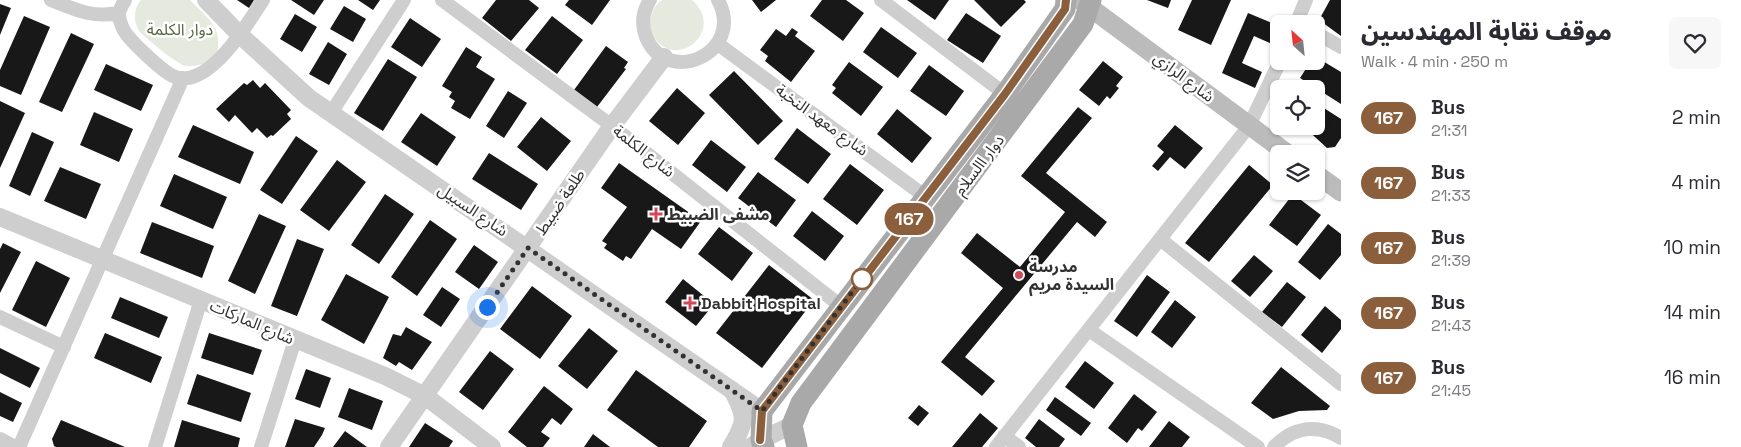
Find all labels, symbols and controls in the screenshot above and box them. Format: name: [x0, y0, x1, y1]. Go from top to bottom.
north arrow: [1270, 15, 1325, 70]
map controls: [1270, 15, 1325, 200]
text: موقف نقابة المهندسين: [1361, 16, 1612, 47]
button: heart: [1669, 17, 1721, 69]
park label: دوار الكلمة: [147, 19, 213, 40]
street label: شارع الرازي: [1148, 47, 1219, 108]
text: Walk · 4 min · 250 m: [1361, 51, 1508, 72]
street label: شارع معهد النخبة: [770, 79, 873, 162]
button: locate: [1270, 80, 1325, 135]
text: Bus: [1431, 95, 1465, 120]
text: 2 min: [1672, 105, 1721, 130]
text: 167: [1374, 106, 1403, 129]
street label: شارع الكلمة: [607, 120, 679, 183]
text: 21:31: [1431, 120, 1468, 141]
street label: دوار االسلام: [949, 130, 1010, 201]
button: layers: [1270, 145, 1325, 200]
text: Bus: [1431, 160, 1465, 185]
street label: طلعة ضبيط: [530, 165, 590, 239]
text: 4 min: [1672, 170, 1721, 195]
text: 167: [1374, 171, 1403, 194]
street label: شارع السبيل: [433, 179, 512, 243]
text: 21:33: [1431, 185, 1471, 206]
line badge: 167: [880, 203, 938, 235]
place label: مشفى الضبيط: [667, 204, 770, 225]
marker: مشفى الضبيط: [649, 207, 663, 221]
text: 167: [895, 207, 923, 230]
text: Bus: [1431, 225, 1465, 250]
text: 10 min: [1663, 235, 1721, 260]
text: 167: [1374, 236, 1403, 259]
text: 21:39: [1431, 250, 1471, 271]
place label: مدرسة السيدة مريم: [1029, 256, 1114, 297]
unlabelled marker: [851, 268, 873, 290]
marker: مدرسة السيدة مريم: [1013, 269, 1025, 281]
text: Bus: [1431, 290, 1465, 315]
place label: Dabbit Hospital: [701, 293, 821, 314]
street label: شارع الماركات: [206, 295, 297, 351]
your location: [475, 295, 500, 320]
marker: Dabbit Hospital: [683, 296, 697, 310]
text: 14 min: [1664, 300, 1721, 325]
text: 167: [1374, 301, 1403, 324]
text: 21:43: [1431, 315, 1471, 336]
text: Bus: [1431, 355, 1465, 380]
text: 16 min: [1664, 365, 1721, 390]
text: 167: [1374, 366, 1403, 389]
text: 21:45: [1431, 380, 1471, 401]

